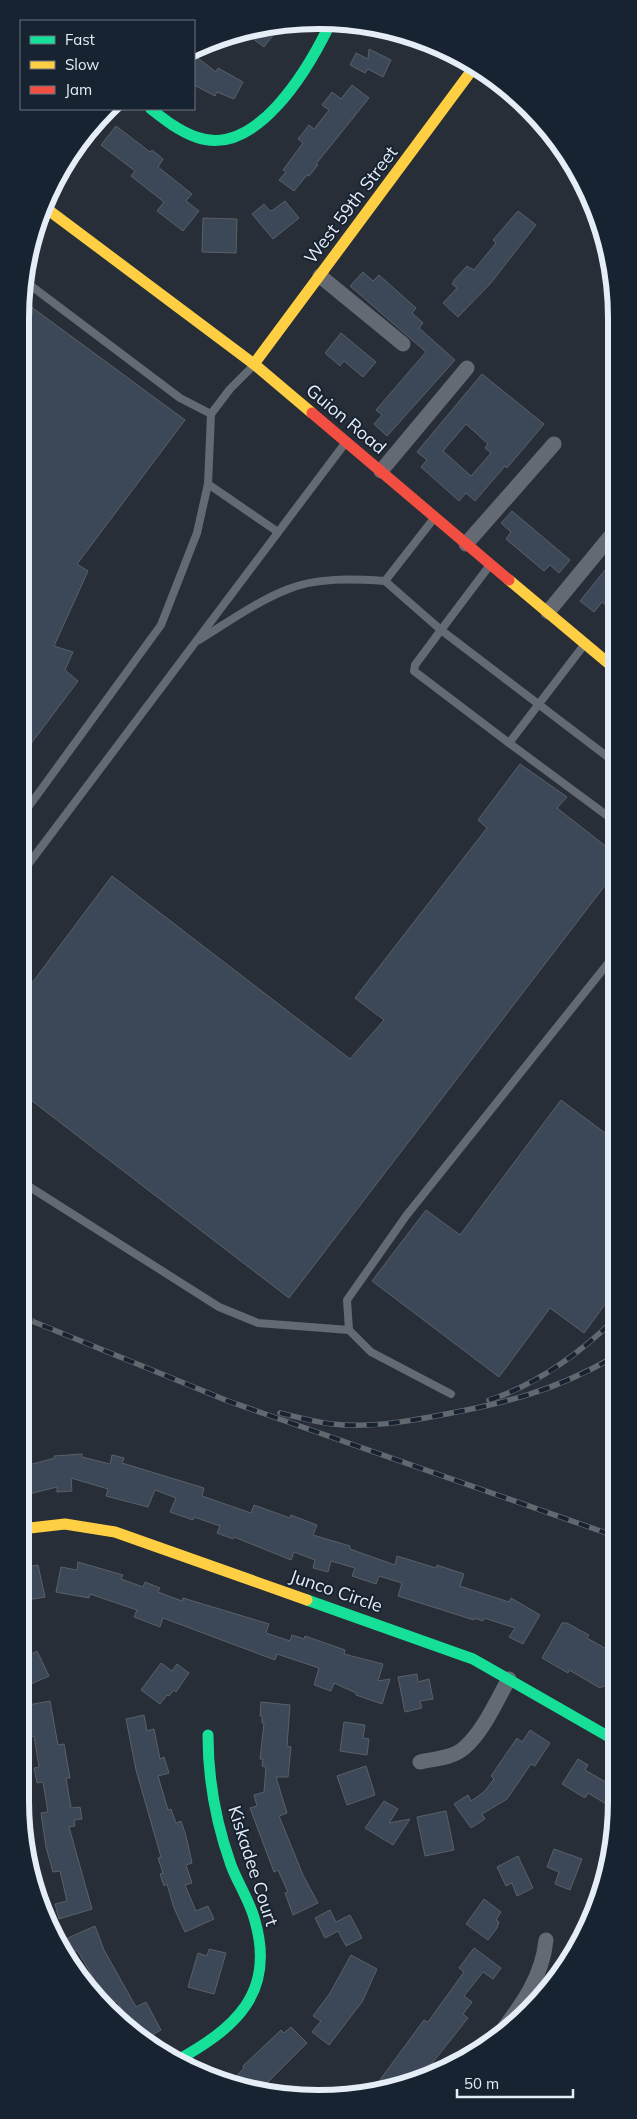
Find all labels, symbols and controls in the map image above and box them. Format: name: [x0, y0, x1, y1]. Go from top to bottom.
legend: [20, 20, 195, 110]
text: Fast: [65, 30, 95, 49]
text: Slow: [65, 55, 99, 74]
text: Jam: [65, 80, 92, 99]
street label: West 59th Street: [299, 141, 402, 268]
street label: Guion Road: [302, 378, 391, 459]
street label: Junco Circle: [287, 1564, 386, 1617]
street label: Kiskadee Court: [223, 1803, 284, 1929]
scale bar: [457, 2066, 573, 2098]
text: 50 m: [464, 2074, 499, 2093]

